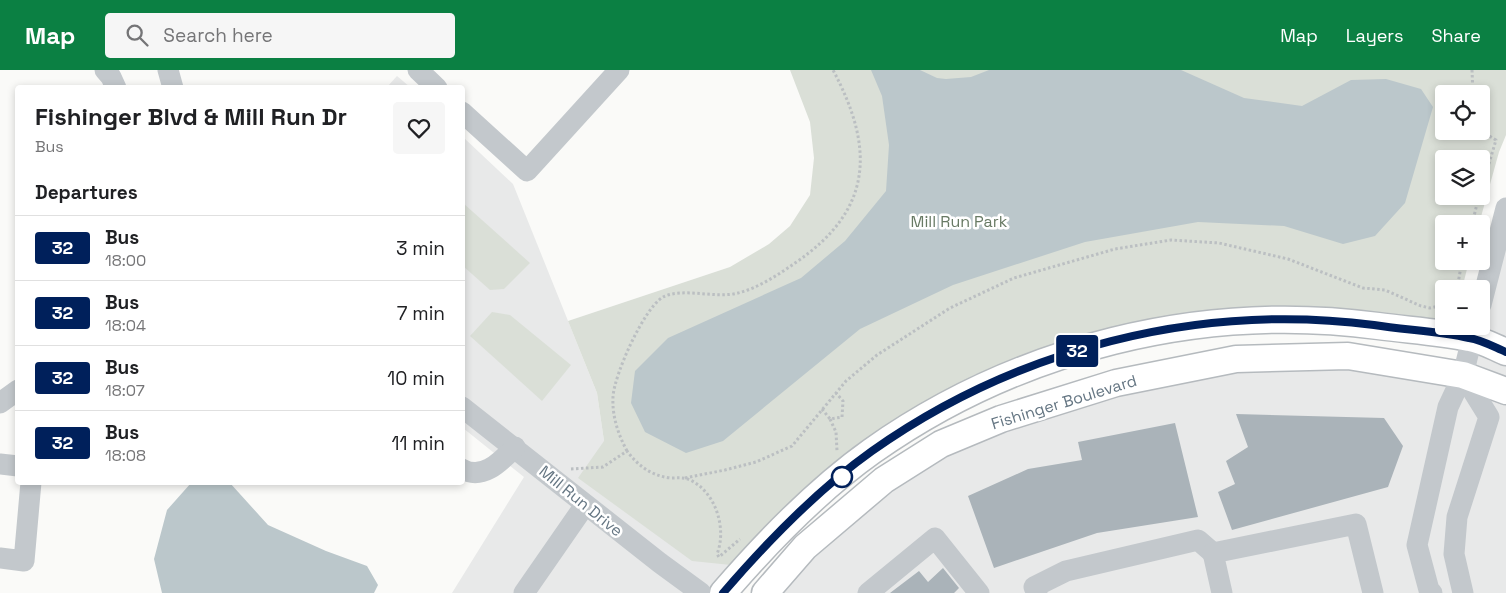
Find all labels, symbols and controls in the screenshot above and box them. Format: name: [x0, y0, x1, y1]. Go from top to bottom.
search box: [105, 13, 455, 58]
text: Map: [25, 20, 75, 51]
icon: search: [123, 21, 151, 49]
text: Search here: [163, 23, 273, 48]
text: Map: [1280, 24, 1318, 47]
text: Layers: [1346, 24, 1403, 47]
text: Share: [1431, 24, 1481, 47]
map controls: [1435, 85, 1490, 335]
button: locate: [1435, 85, 1490, 140]
text: Fishinger Blvd & Mill Run Dr: [35, 101, 347, 132]
button: heart: [393, 102, 445, 154]
text: Bus: [35, 136, 64, 157]
button: layers: [1435, 150, 1490, 205]
text: Departures: [35, 180, 138, 205]
park label: Mill Run Park: [911, 211, 1008, 232]
button: +: [1435, 215, 1490, 270]
text: Bus: [105, 225, 139, 250]
text: 32: [52, 236, 73, 259]
text: 3 min: [396, 236, 445, 261]
text: 18:00: [105, 250, 146, 271]
button: −: [1435, 280, 1490, 335]
text: Bus: [105, 290, 139, 315]
text: 32: [52, 301, 73, 324]
text: 7 min: [397, 301, 445, 326]
text: 18:04: [105, 315, 146, 336]
line badge: 32: [1054, 335, 1100, 367]
text: 32: [1066, 339, 1088, 362]
text: Bus: [105, 355, 139, 380]
text: 32: [52, 366, 73, 389]
text: 10 min: [387, 366, 445, 391]
street label: Fishinger Boulevard: [989, 370, 1139, 434]
text: 18:07: [105, 380, 145, 401]
text: Bus: [105, 420, 139, 445]
text: 32: [52, 431, 73, 454]
text: 11 min: [392, 431, 445, 456]
text: 18:08: [105, 445, 146, 466]
street label: Mill Run Drive: [535, 461, 627, 541]
unlabelled marker: [831, 466, 853, 488]

